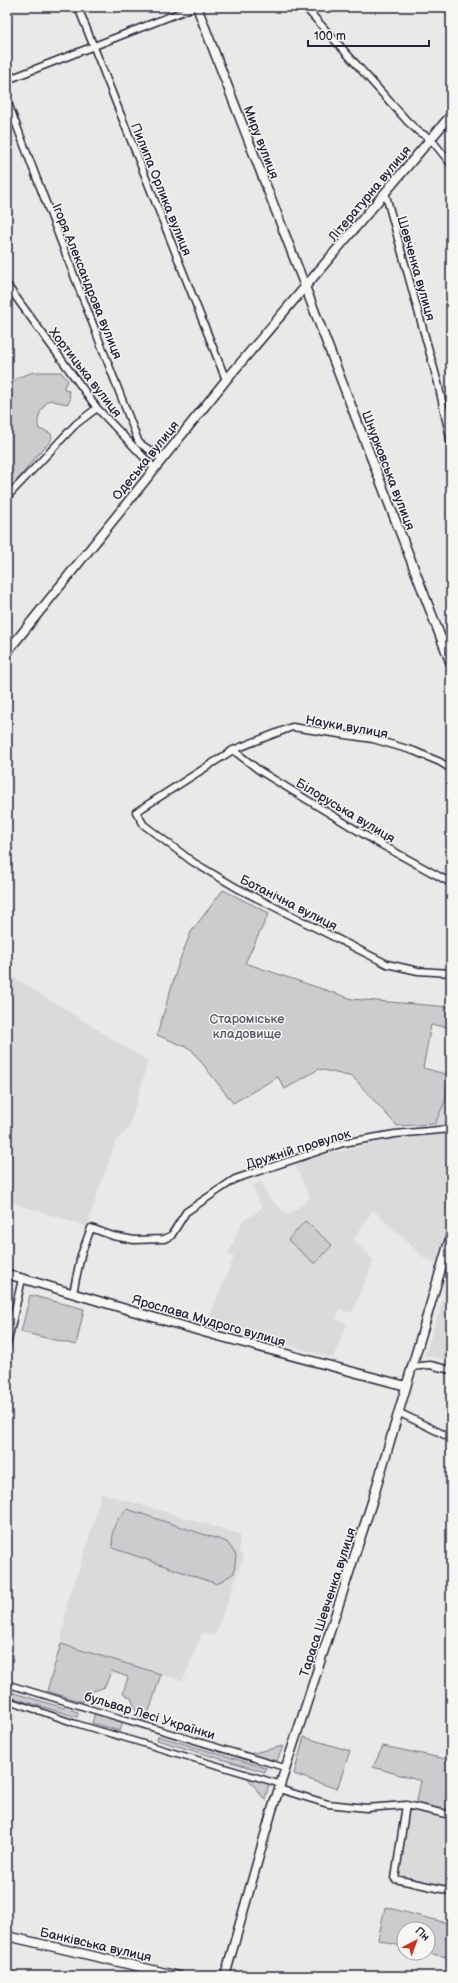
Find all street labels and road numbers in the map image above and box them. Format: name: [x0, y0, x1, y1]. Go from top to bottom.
street label: Миру вулиця: [240, 103, 282, 181]
street label: Пилипа Орлика вулиця: [127, 121, 195, 258]
street label: Літературна вулиця: [324, 143, 414, 246]
street label: Ігоря Александрова вулиця: [49, 201, 126, 361]
street label: Шевченка вулиця: [393, 214, 439, 322]
street label: Хортицька вулиця: [45, 325, 125, 421]
street label: Шнурковська вулиця: [358, 408, 418, 532]
street label: Одеська вулиця: [109, 418, 183, 504]
street label: Науки вулиця: [304, 712, 389, 742]
street label: Білоруська вулиця: [293, 775, 398, 847]
street label: Ботанічна вулиця: [237, 871, 340, 934]
street label: Дружній провулок: [244, 1125, 353, 1172]
street label: Ярослава Мудрого вулиця: [130, 1291, 287, 1351]
street label: Тараса Шевченка вулиця: [296, 1526, 360, 1679]
street label: бульвар Лесі Українки: [82, 1688, 217, 1743]
street label: Банківська вулиця: [38, 1924, 153, 1966]

